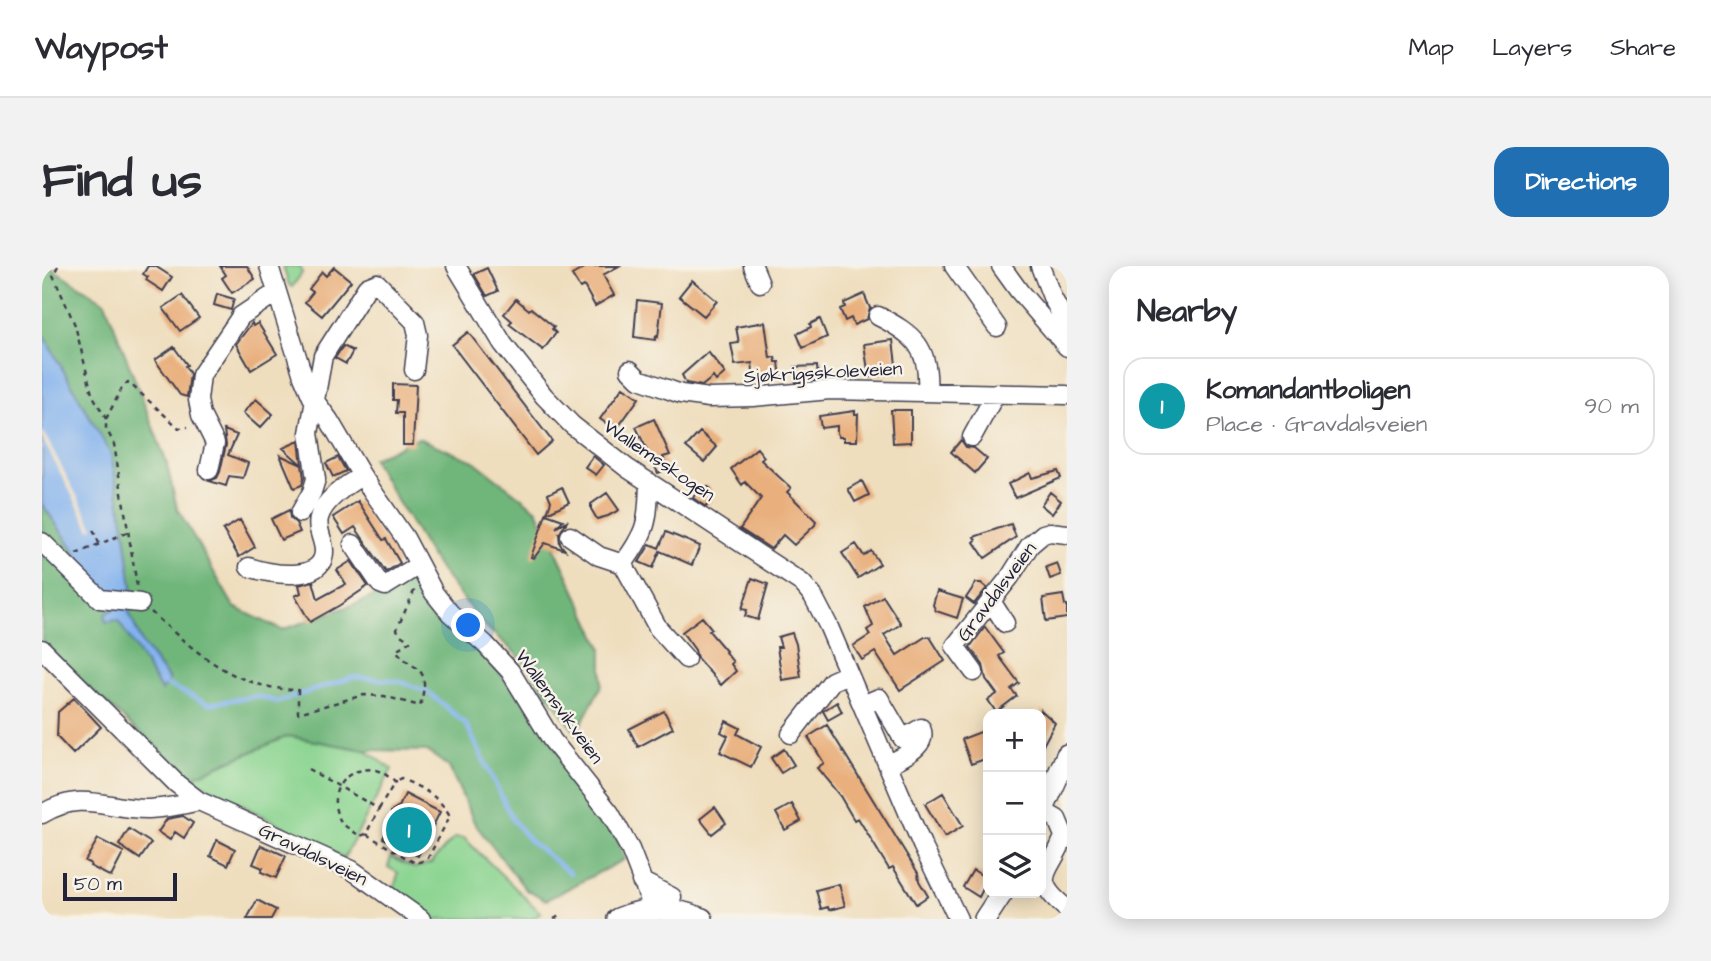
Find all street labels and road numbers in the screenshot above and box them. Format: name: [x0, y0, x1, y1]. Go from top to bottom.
street label: Sjøkrigsskoleveien: [743, 355, 903, 392]
street label: Wallemsskogen: [597, 414, 720, 509]
street label: Gravdalsveien: [951, 537, 1043, 647]
street label: Wallemsvikveien: [508, 644, 610, 770]
street label: Gravdalsveien: [254, 817, 372, 893]

